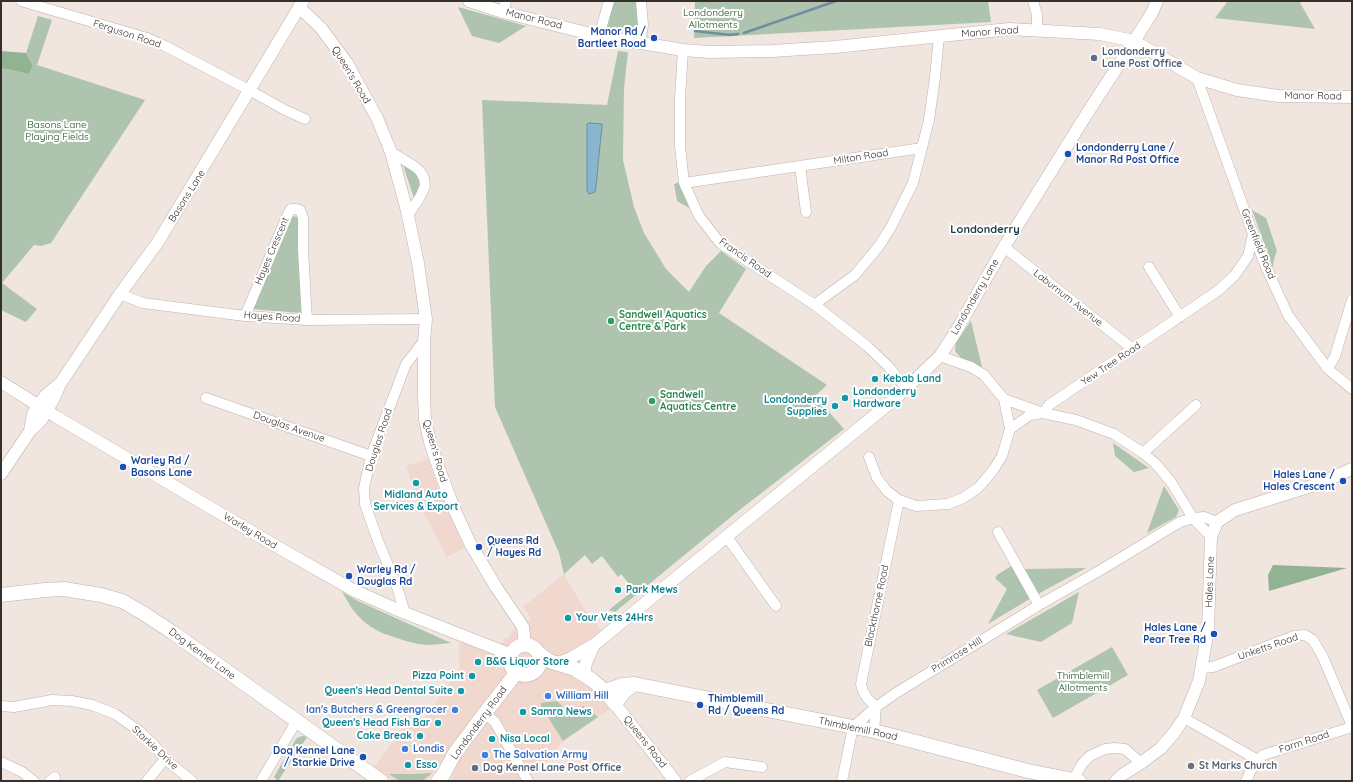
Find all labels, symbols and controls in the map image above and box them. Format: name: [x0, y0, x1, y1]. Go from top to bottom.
street label: Manor Road: [505, 6, 563, 32]
park label: Londonderry Allotments: [683, 7, 743, 30]
street label: Ferguson Road: [91, 17, 163, 51]
street label: Manor Road: [961, 24, 1019, 40]
place label: Manor Rd / Bartleet Road: [578, 26, 646, 50]
marker: Manor Rd / Bartleet Road: [649, 33, 659, 43]
street label: Queen's Road: [329, 44, 373, 106]
place label: Londonderry Lane Post Office: [1102, 46, 1182, 70]
marker: Londonderry Lane Post Office: [1089, 53, 1099, 63]
street label: Manor Road: [1284, 89, 1342, 103]
park label: Basons Lane Playing Fields: [25, 119, 89, 142]
place label: Londonderry Lane / Manor Rd Post Office: [1076, 142, 1179, 166]
street label: Milton Road: [833, 147, 889, 167]
marker: Londonderry Lane / Manor Rd Post Office: [1063, 149, 1073, 159]
street label: Basons Lane: [166, 168, 208, 224]
street label: Greenfield Road: [1238, 207, 1278, 281]
street label: Hayes Crescent: [252, 215, 292, 287]
district label: Londonderry: [950, 223, 1020, 237]
street label: Francis Road: [717, 236, 773, 280]
street label: Londonderry Lane: [948, 257, 1002, 337]
street label: Laburnum Avenue: [1031, 267, 1105, 329]
street label: Hayes Road: [243, 309, 301, 325]
place label: Sandwell Aquatics Centre & Park: [619, 309, 707, 332]
marker: Sandwell Aquatics Centre & Park: [606, 316, 616, 326]
street label: Yew Tree Road: [1079, 340, 1143, 388]
place label: Kebab Land: [883, 373, 941, 385]
marker: Kebab Land: [870, 374, 880, 384]
place label: Londonderry Hardware: [853, 386, 916, 410]
place label: Sandwell Aquatics Centre: [660, 389, 736, 412]
marker: Londonderry Hardware: [840, 393, 850, 403]
place label: Londonderry Supplies: [764, 394, 827, 418]
marker: Sandwell Aquatics Centre: [647, 396, 657, 406]
marker: Londonderry Supplies: [830, 401, 840, 411]
street label: Douglas Road: [363, 407, 395, 473]
street label: Douglas Avenue: [252, 409, 326, 445]
street label: Queen's Road: [420, 418, 450, 484]
place label: Warley Rd / Basons Lane: [131, 455, 192, 478]
marker: Warley Rd / Basons Lane: [118, 462, 128, 472]
place label: Hales Lane / Hales Crescent: [1263, 469, 1335, 492]
marker: Hales Lane / Hales Crescent: [1338, 476, 1348, 486]
marker: Midland Auto Services & Export: [411, 478, 421, 488]
place label: Midland Auto Services & Export: [374, 489, 458, 512]
street label: Warley Road: [221, 510, 279, 552]
place label: Queens Rd / Hayes Rd: [487, 535, 541, 558]
marker: Queens Rd / Hayes Rd: [474, 542, 484, 552]
street label: Hales Lane: [1203, 556, 1217, 608]
place label: Warley Rd / Douglas Rd: [357, 564, 416, 588]
street label: Blackthorne Road: [862, 564, 892, 648]
marker: Warley Rd / Douglas Rd: [344, 571, 354, 581]
place label: Park Mews: [626, 584, 678, 596]
marker: Park Mews: [613, 585, 623, 595]
place label: Your Vets 24Hrs: [576, 612, 653, 624]
marker: Your Vets 24Hrs: [563, 613, 573, 623]
place label: Hales Lane / Pear Tree Rd: [1143, 622, 1206, 646]
street label: Dog Kennel Lane: [166, 626, 238, 682]
marker: Hales Lane / Pear Tree Rd: [1209, 629, 1219, 639]
street label: Unketts Road: [1236, 631, 1300, 663]
street label: Primrose Hill: [929, 635, 985, 675]
place label: B&G Liquor Store: [486, 656, 569, 668]
marker: B&G Liquor Store: [473, 657, 483, 667]
place label: Pizza Point: [412, 670, 464, 682]
park label: Thimblemill Allotments: [1057, 670, 1109, 694]
marker: Pizza Point: [467, 671, 477, 681]
street label: Londonderry Road: [448, 684, 510, 762]
place label: Queen's Head Dental Suite: [324, 685, 453, 697]
marker: Queen's Head Dental Suite: [456, 686, 466, 696]
place label: William Hill: [556, 690, 609, 702]
marker: William Hill: [543, 691, 553, 701]
place label: Thimblemill Rd / Queens Rd: [708, 693, 784, 716]
marker: Thimblemill Rd / Queens Rd: [695, 700, 705, 710]
place label: Ian's Butchers & Greengrocer: [306, 704, 447, 716]
marker: Ian's Butchers & Greengrocer: [450, 705, 460, 715]
place label: Samra News: [531, 706, 591, 718]
marker: Samra News: [518, 707, 528, 717]
street label: Queens Road: [621, 714, 669, 770]
street label: Thimblemill Road: [817, 715, 899, 743]
place label: Queen's Head Fish Bar: [322, 717, 430, 729]
marker: Queen's Head Fish Bar: [433, 718, 443, 728]
street label: Starkie Drive: [129, 724, 181, 772]
street label: Farm Road: [1277, 728, 1331, 756]
place label: Cake Break: [357, 730, 412, 742]
marker: Cake Break: [415, 731, 425, 741]
place label: Nisa Local: [500, 733, 550, 745]
marker: Nisa Local: [487, 734, 497, 744]
place label: Londis: [413, 743, 444, 755]
marker: Londis: [400, 744, 410, 754]
place label: Dog Kennel Lane / Starkie Drive: [273, 745, 355, 768]
place label: The Salvation Army: [493, 749, 588, 761]
marker: The Salvation Army: [480, 750, 490, 760]
marker: Dog Kennel Lane / Starkie Drive: [358, 752, 368, 762]
place label: Esso: [416, 759, 438, 771]
marker: Esso: [403, 760, 413, 770]
place label: St Marks Church: [1199, 760, 1277, 772]
marker: St Marks Church: [1186, 761, 1196, 771]
place label: Dog Kennel Lane Post Office: [483, 762, 621, 774]
marker: Dog Kennel Lane Post Office: [470, 763, 480, 773]

